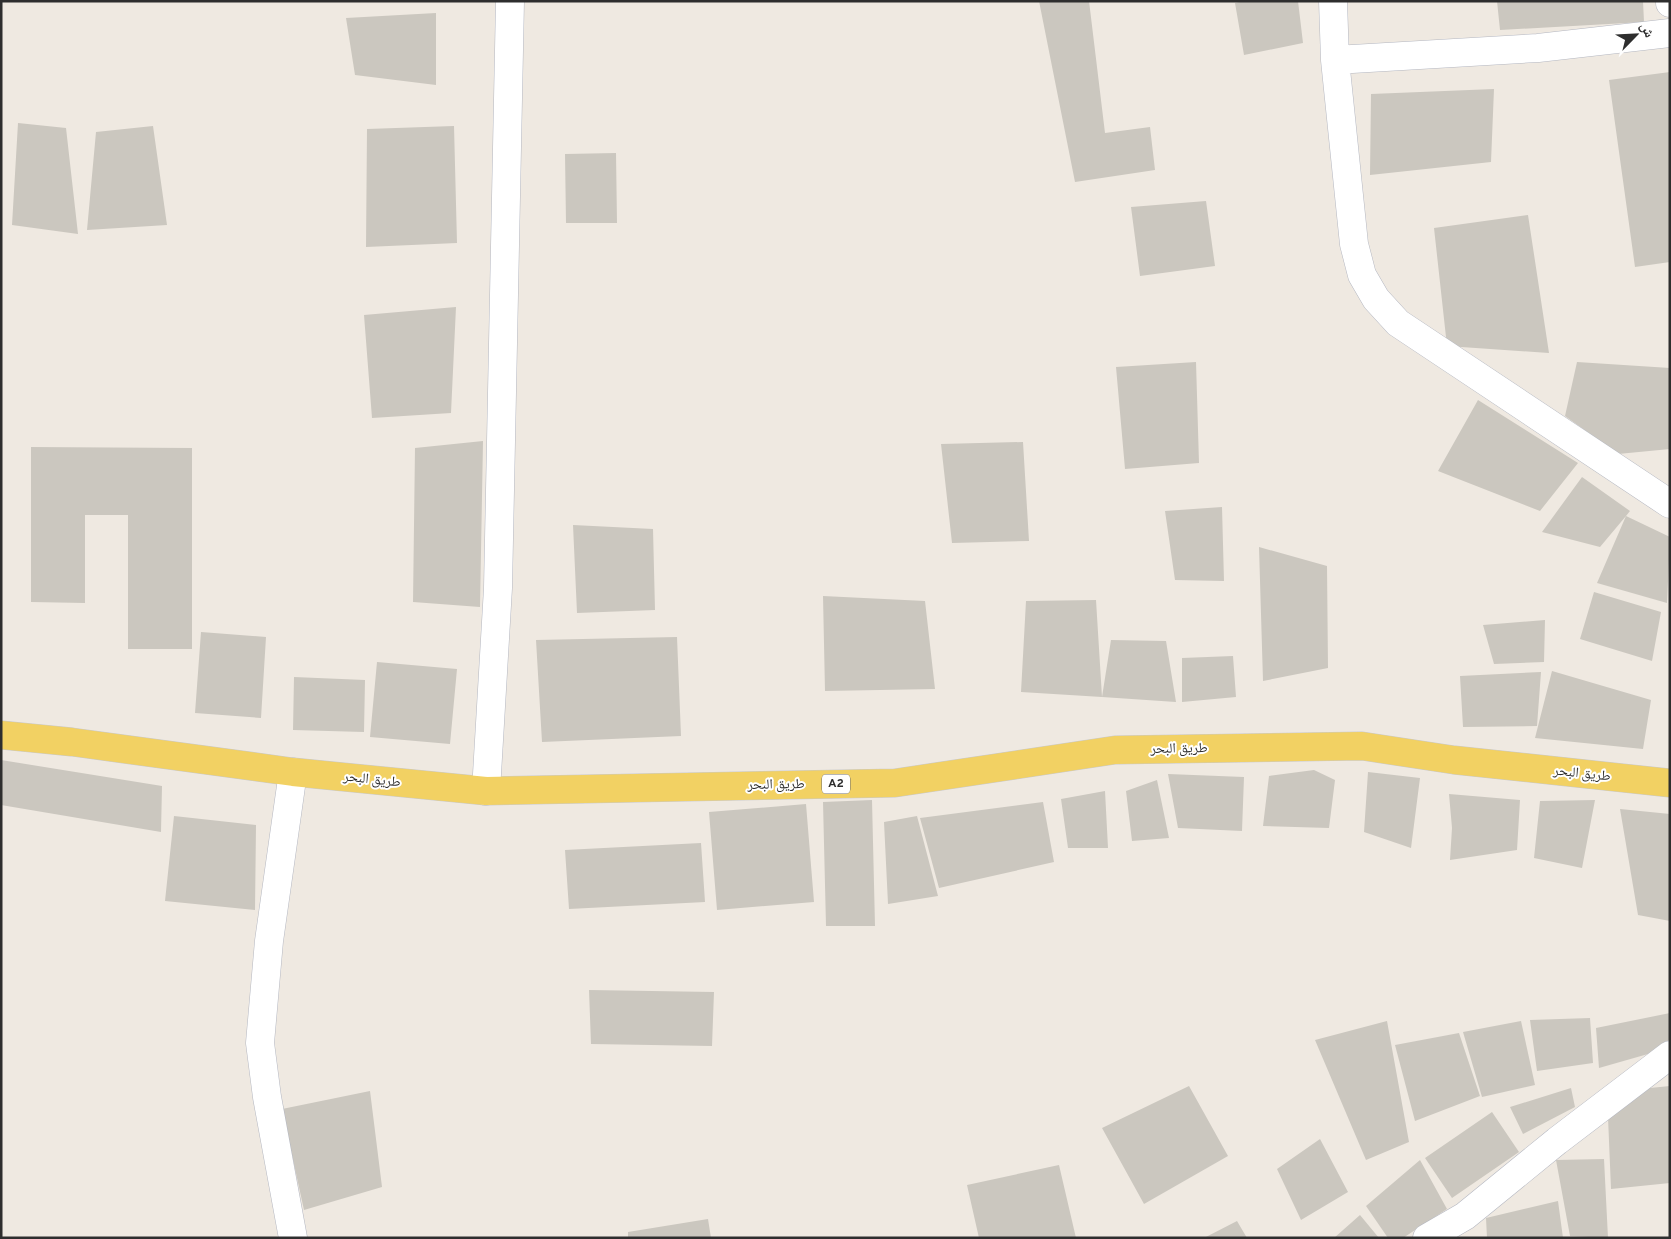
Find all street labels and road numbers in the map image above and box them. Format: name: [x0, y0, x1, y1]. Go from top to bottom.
street label: طريق البحر: [1149, 740, 1208, 758]
street label: طريق البحر: [1552, 762, 1611, 785]
street label: طريق البحر: [342, 768, 401, 791]
road number: A2: [822, 774, 850, 794]
street label: طريق البحر: [746, 776, 805, 794]

